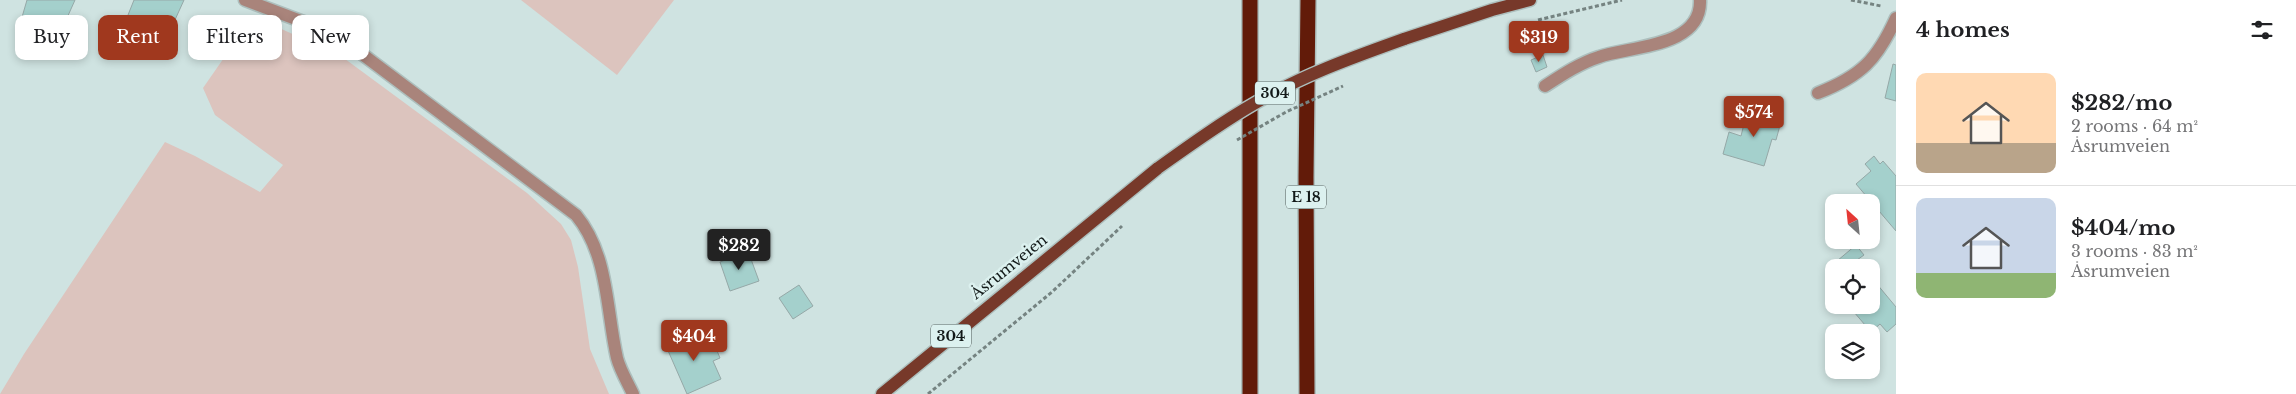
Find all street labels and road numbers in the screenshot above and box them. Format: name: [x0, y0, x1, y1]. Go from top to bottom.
road number: 304: [1255, 82, 1295, 105]
road number: E 18: [1286, 186, 1326, 208]
street label: Åsrumveien: [966, 230, 1051, 304]
road number: 304: [931, 324, 971, 348]

